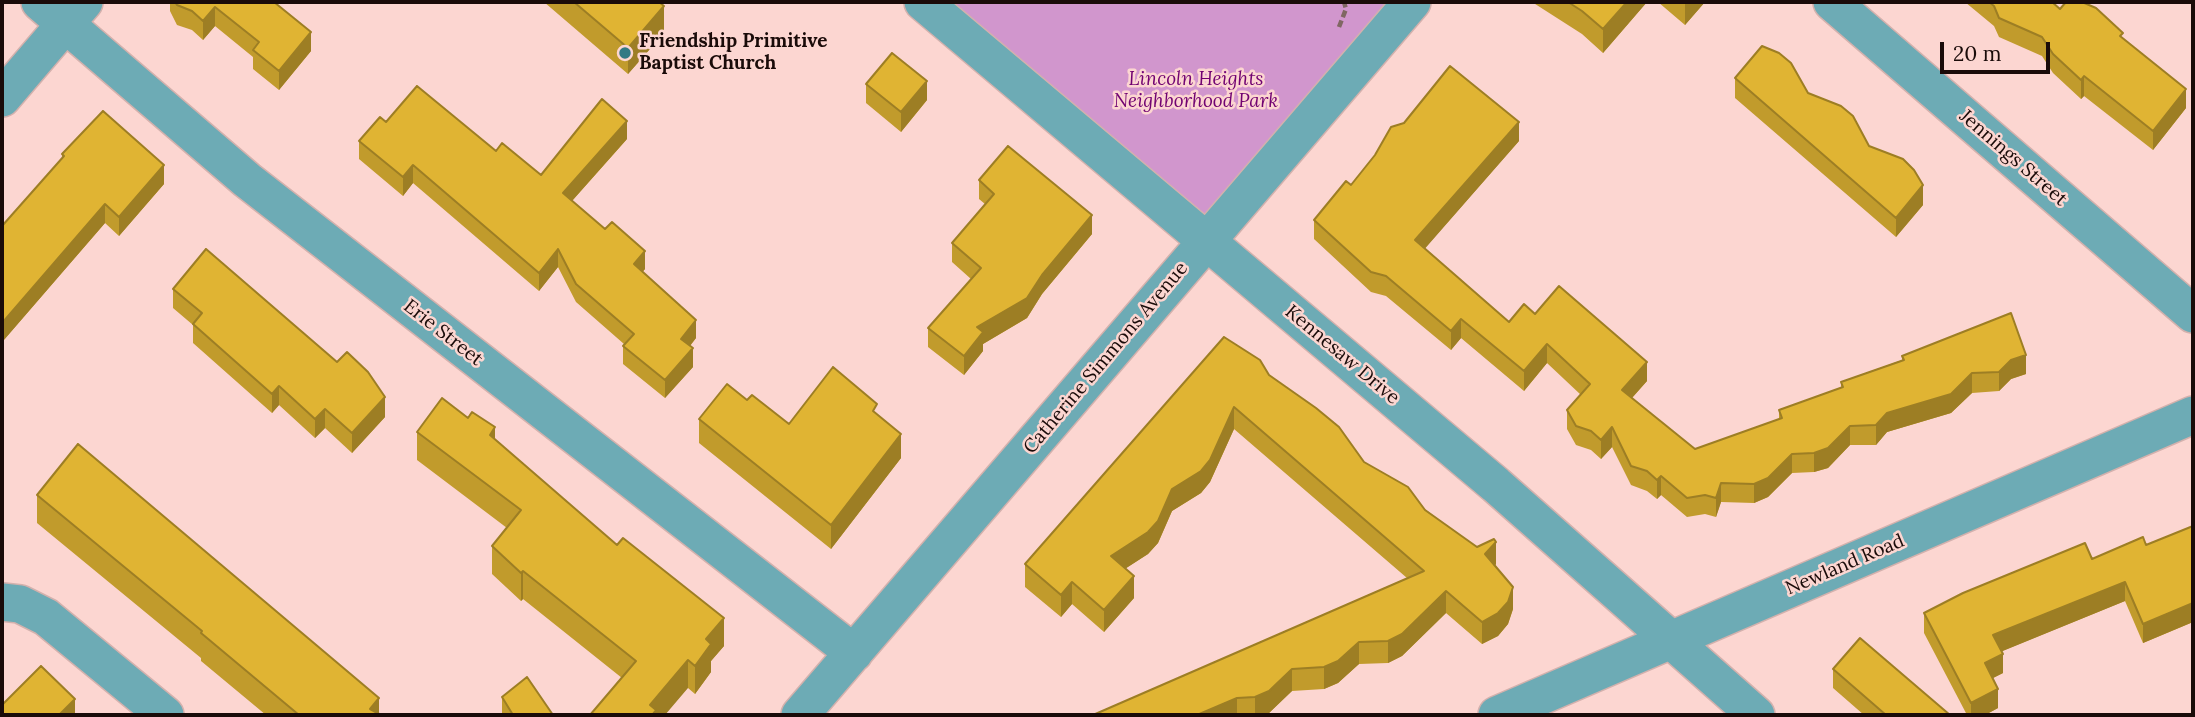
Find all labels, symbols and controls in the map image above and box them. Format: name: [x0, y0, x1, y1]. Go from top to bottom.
scale bar: [1943, 28, 2053, 72]
place label: Friendship Primitive Baptist Church: [639, 31, 827, 75]
text: 20 m: [1953, 40, 2002, 67]
marker: Friendship Primitive Baptist Church: [617, 45, 633, 61]
park label: Lincoln Heights Neighborhood Park: [1114, 69, 1278, 113]
street label: Jennings Street: [1955, 105, 2071, 211]
street label: Catherine Simmons Avenue: [1019, 257, 1193, 459]
street label: Erie Street: [399, 295, 487, 371]
street label: Kennesaw Drive: [1280, 300, 1404, 410]
street label: Newland Road: [1782, 530, 1908, 600]

